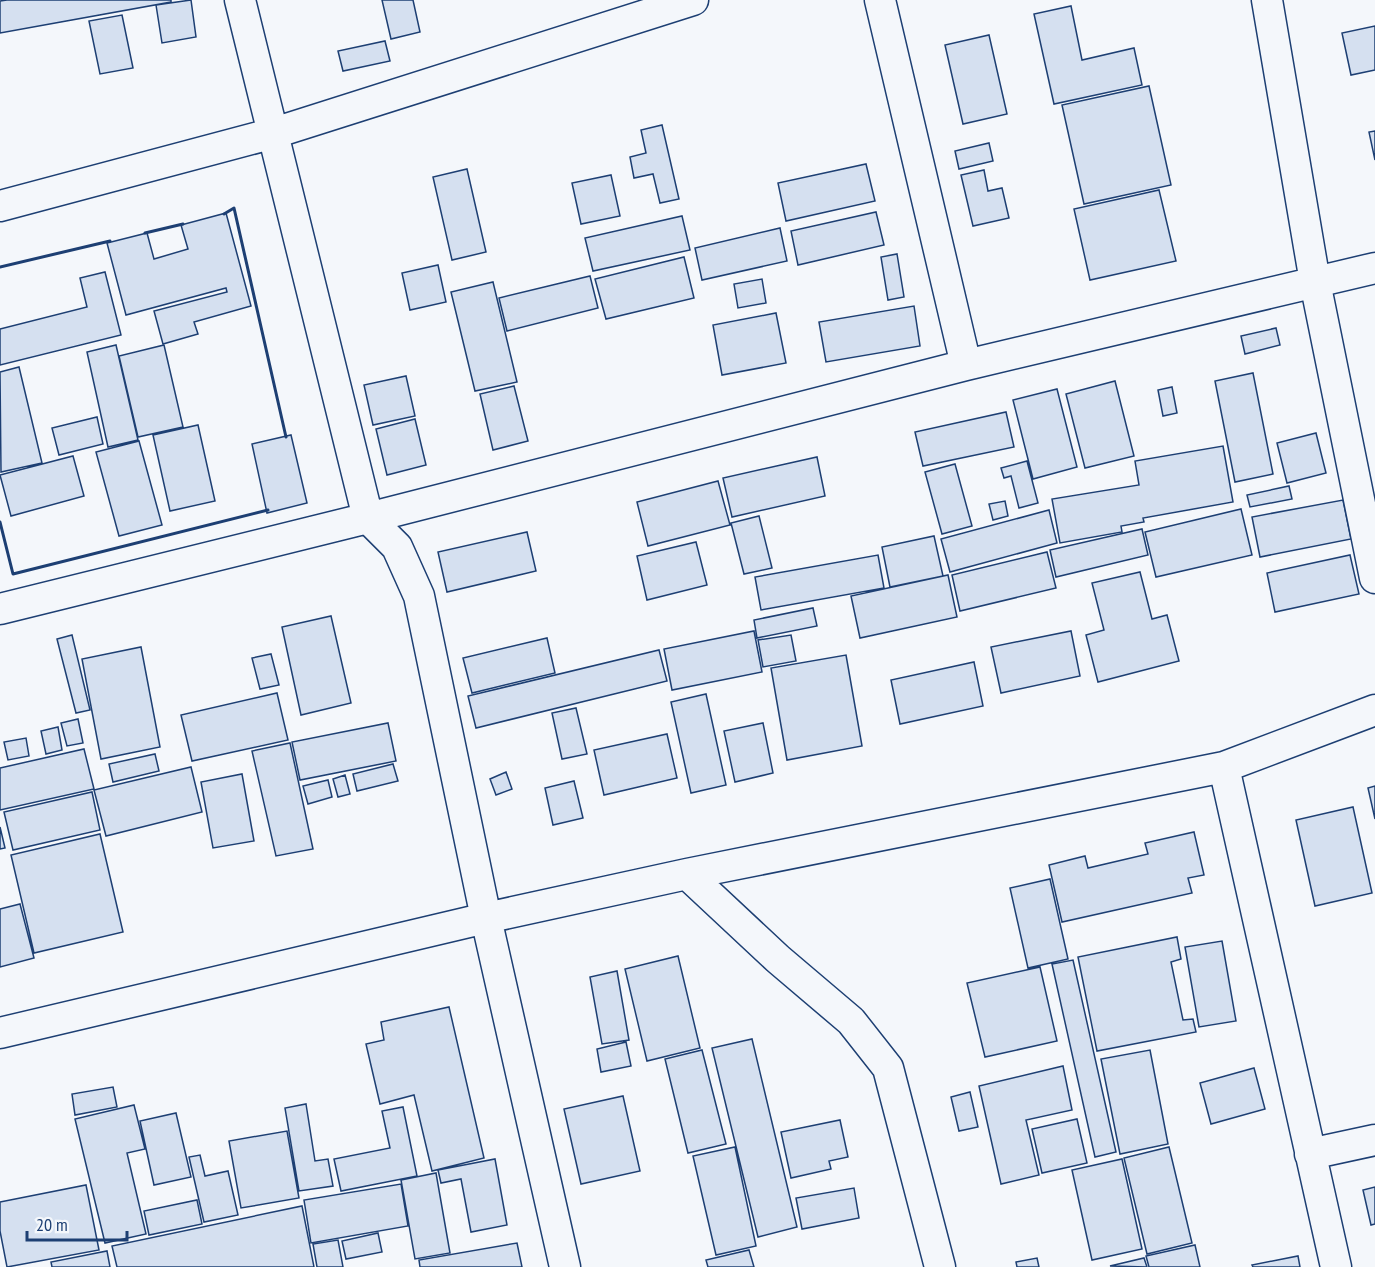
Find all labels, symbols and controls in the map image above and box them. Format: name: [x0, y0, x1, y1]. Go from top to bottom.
scale bar: [27, 1204, 128, 1242]
text: 20 m: [36, 1213, 68, 1236]

